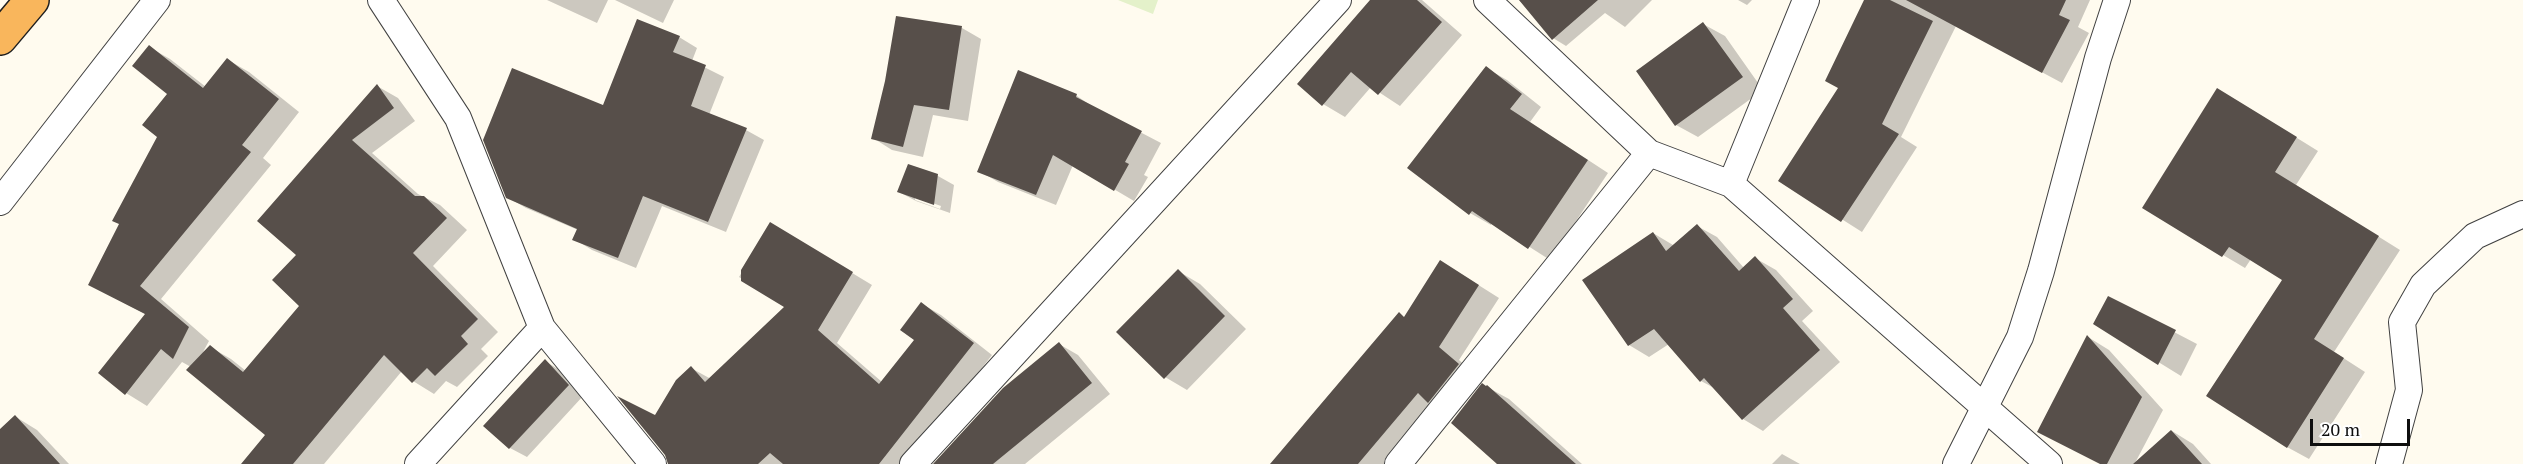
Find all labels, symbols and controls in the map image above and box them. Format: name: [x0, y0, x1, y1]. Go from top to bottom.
scale bar: [2313, 407, 2414, 445]
text: 20 m: [2321, 417, 2360, 441]

